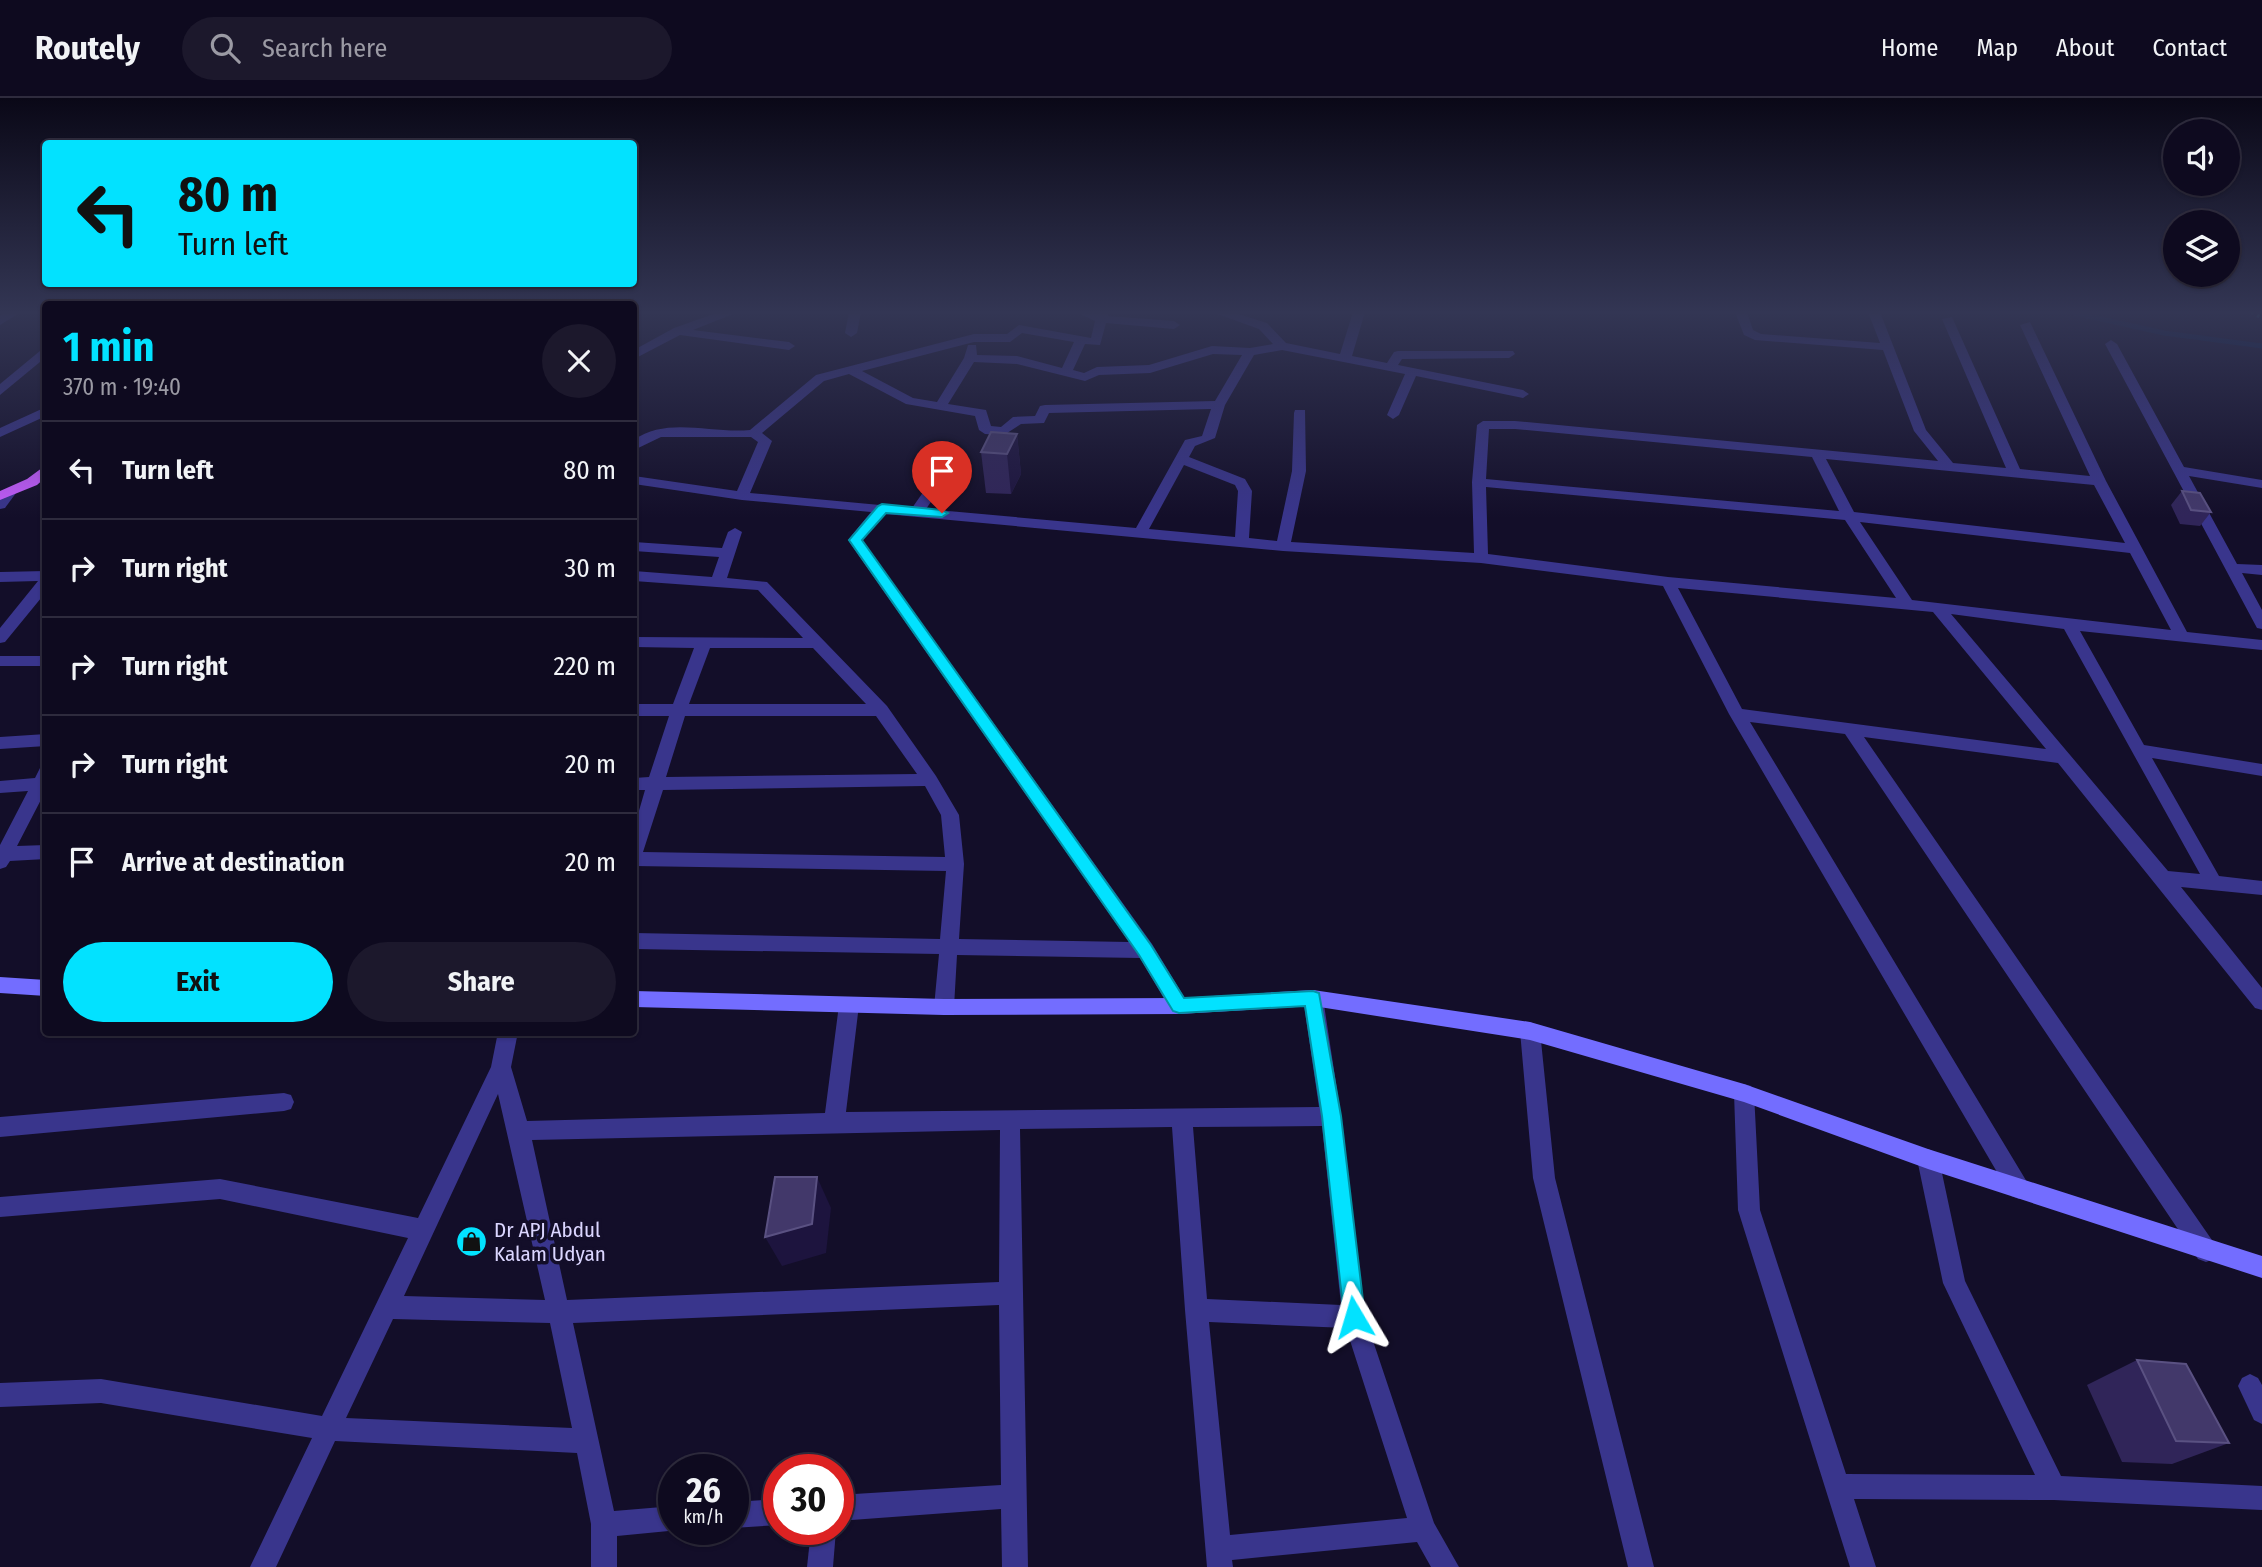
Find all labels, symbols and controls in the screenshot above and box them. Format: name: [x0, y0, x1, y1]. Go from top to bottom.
search box: [182, 17, 672, 80]
text: Routely: [35, 28, 140, 68]
icon: search: [206, 29, 244, 67]
text: Search here: [262, 33, 387, 64]
text: Home: [1881, 34, 1938, 62]
text: Map: [1976, 34, 2018, 62]
text: About: [2056, 34, 2114, 62]
text: Contact: [2152, 34, 2227, 62]
map controls: [2163, 119, 2240, 287]
button: sound: [2163, 119, 2240, 196]
text: 80 m: [178, 165, 278, 224]
icon: left: [63, 168, 154, 259]
button: layers: [2163, 210, 2240, 287]
text: Turn left: [178, 225, 288, 263]
text: 1 min: [63, 322, 154, 372]
button: close: [542, 324, 616, 398]
text: 370 m · 19:40: [63, 373, 181, 401]
pin: [912, 441, 972, 513]
icon: left: [63, 451, 101, 489]
icon: arrive: [923, 452, 961, 490]
text: Turn left: [122, 455, 214, 486]
text: 80 m: [563, 455, 616, 486]
icon: right: [63, 549, 101, 587]
text: Turn right: [122, 553, 228, 584]
text: 30 m: [565, 553, 616, 584]
icon: right: [63, 647, 101, 685]
text: Turn right: [122, 651, 228, 682]
text: 220 m: [553, 651, 616, 682]
icon: right: [63, 745, 101, 783]
text: Turn right: [122, 749, 228, 780]
text: 20 m: [565, 749, 616, 780]
icon: arrive: [63, 843, 101, 881]
text: Arrive at destination: [122, 847, 345, 878]
text: 20 m: [565, 847, 616, 878]
button: Exit: [63, 942, 333, 1022]
button: Share: [347, 942, 616, 1022]
place label: Dr APJ Abdul Kalam Udyan: [494, 1217, 606, 1267]
shop icon: Dr APJ Abdul Kalam Udyan: [454, 1225, 488, 1259]
position arrow: [1317, 1280, 1391, 1354]
speed limit sign: 30: [763, 1454, 854, 1545]
text: 26: [686, 1469, 721, 1511]
text: km/h: [683, 1506, 724, 1528]

